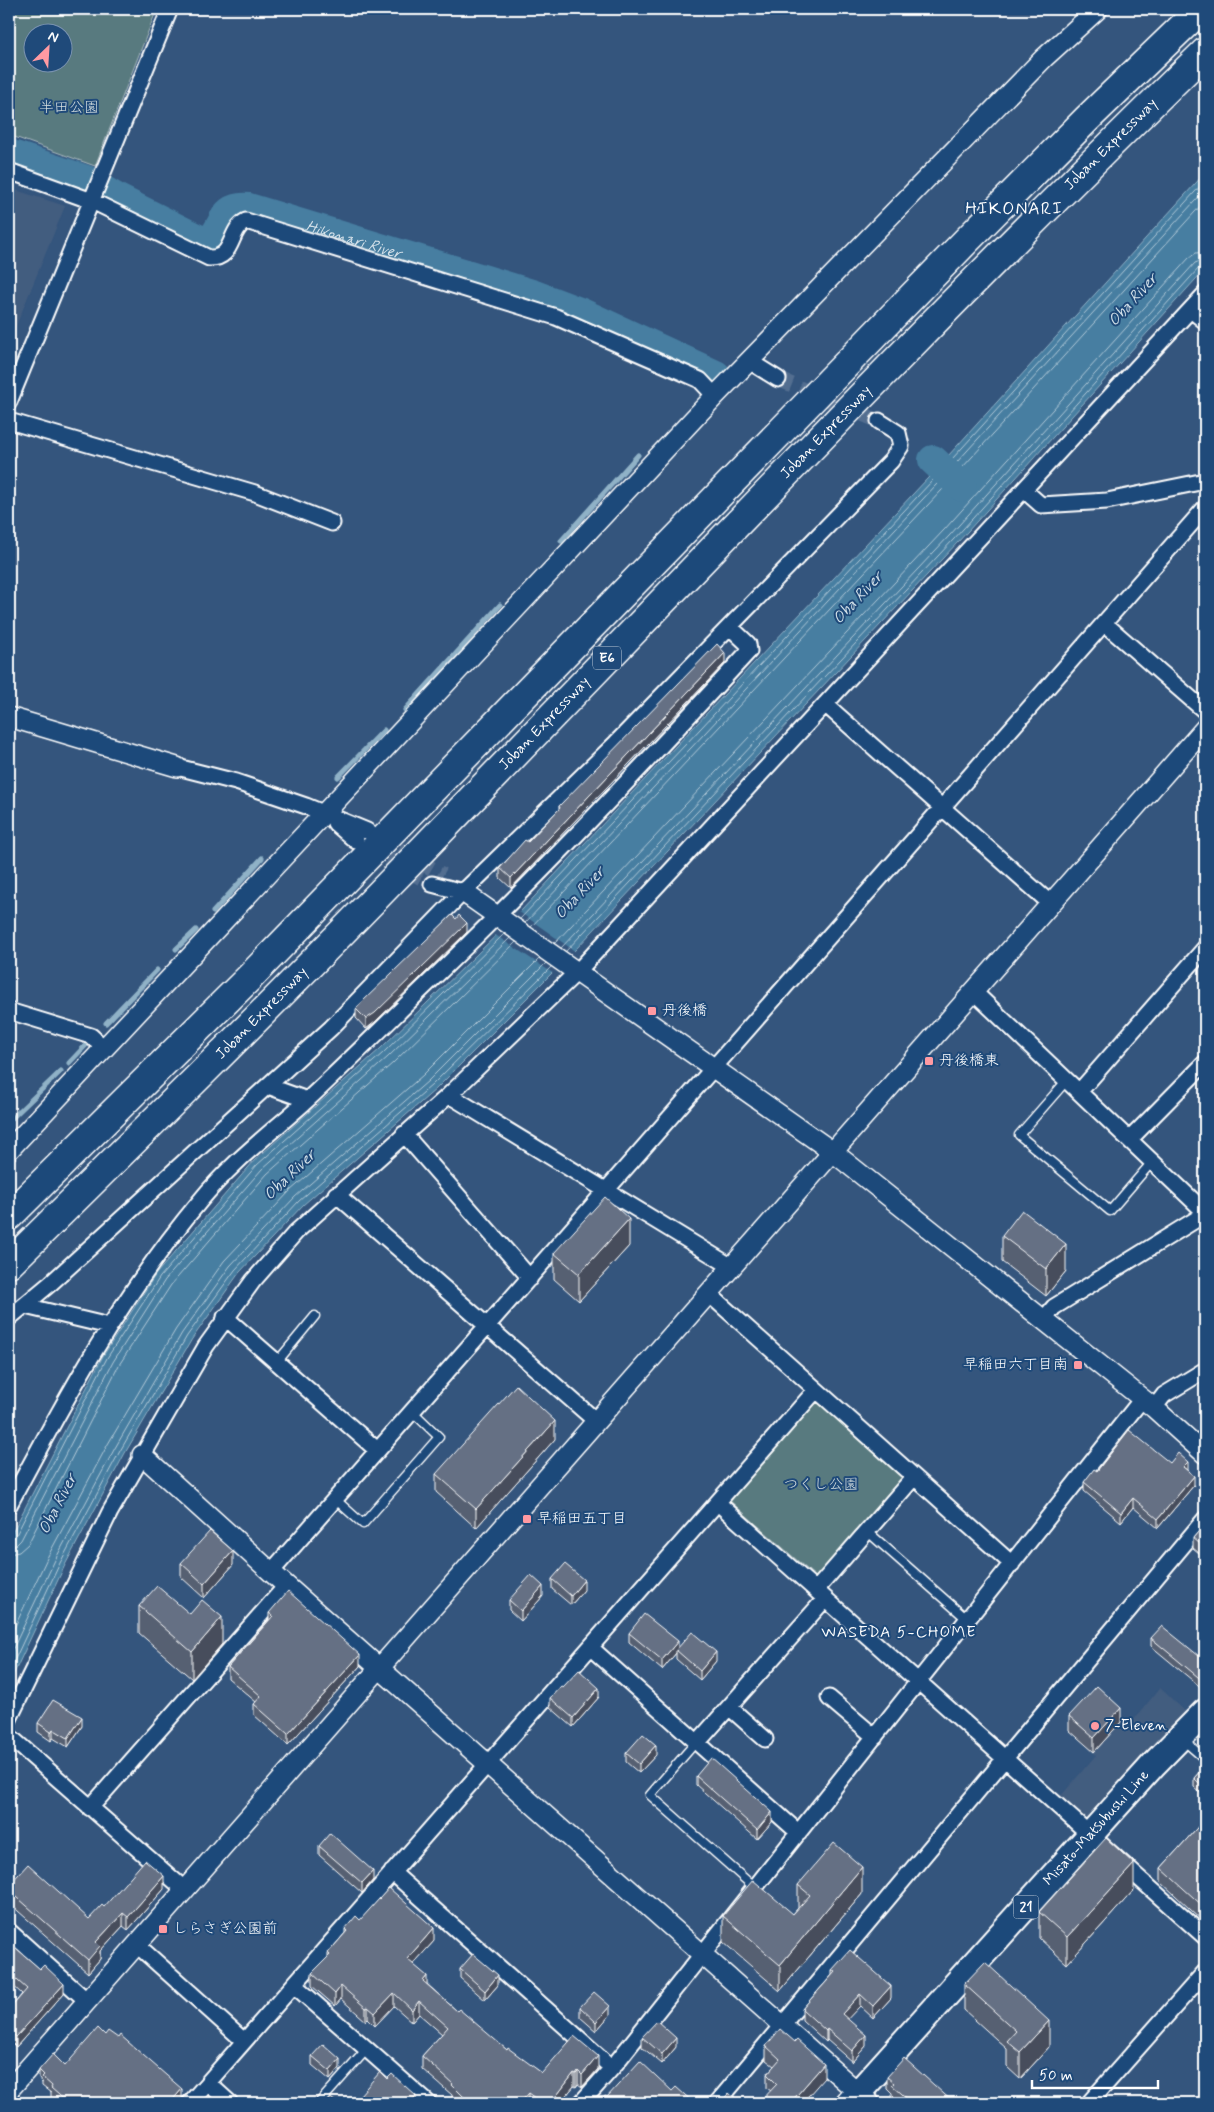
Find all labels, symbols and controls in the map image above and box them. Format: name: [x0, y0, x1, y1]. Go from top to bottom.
north arrow: [22, 22, 72, 72]
text: N: [45, 27, 61, 47]
street label: Joban Expressway: [1060, 94, 1162, 195]
park label: 半田公園: [39, 98, 99, 118]
district label: HIKONARI: [965, 197, 1063, 221]
water label: Hikonari River: [303, 215, 406, 265]
water label: Oba River: [1104, 267, 1164, 331]
street label: Joban Expressway: [776, 381, 876, 483]
water label: Oba River: [828, 566, 889, 629]
road number: E6: [593, 646, 621, 670]
street label: Joban Expressway: [495, 672, 595, 775]
water label: Oba River: [550, 861, 611, 924]
street label: Joban Expressway: [211, 963, 312, 1064]
place label: 丹後橋: [662, 1001, 707, 1021]
marker: 丹後橋: [646, 1005, 658, 1017]
place label: 丹後橋東: [939, 1051, 999, 1071]
marker: 丹後橋東: [923, 1055, 935, 1067]
water label: Oba River: [259, 1143, 322, 1205]
place label: 早稲田六丁目南: [963, 1355, 1068, 1375]
marker: 早稲田六丁目南: [1072, 1359, 1084, 1371]
water label: Oba River: [34, 1468, 83, 1538]
park label: つくし公園: [783, 1475, 859, 1495]
place label: 早稲田五丁目: [537, 1509, 627, 1529]
marker: 早稲田五丁目: [521, 1513, 533, 1525]
district label: WASEDA 5-CHOME: [821, 1622, 977, 1643]
place label: 7-Eleven: [1105, 1716, 1167, 1736]
marker: 7-Eleven: [1089, 1720, 1101, 1732]
street label: Misato-Matsubushi Line: [1039, 1766, 1154, 1890]
road number: 21: [1014, 1895, 1038, 1918]
place label: しらさぎ公園前: [173, 1919, 277, 1939]
marker: しらさぎ公園前: [157, 1923, 169, 1935]
scale bar: [1032, 2057, 1158, 2089]
text: 50 m: [1039, 2066, 1073, 2086]

